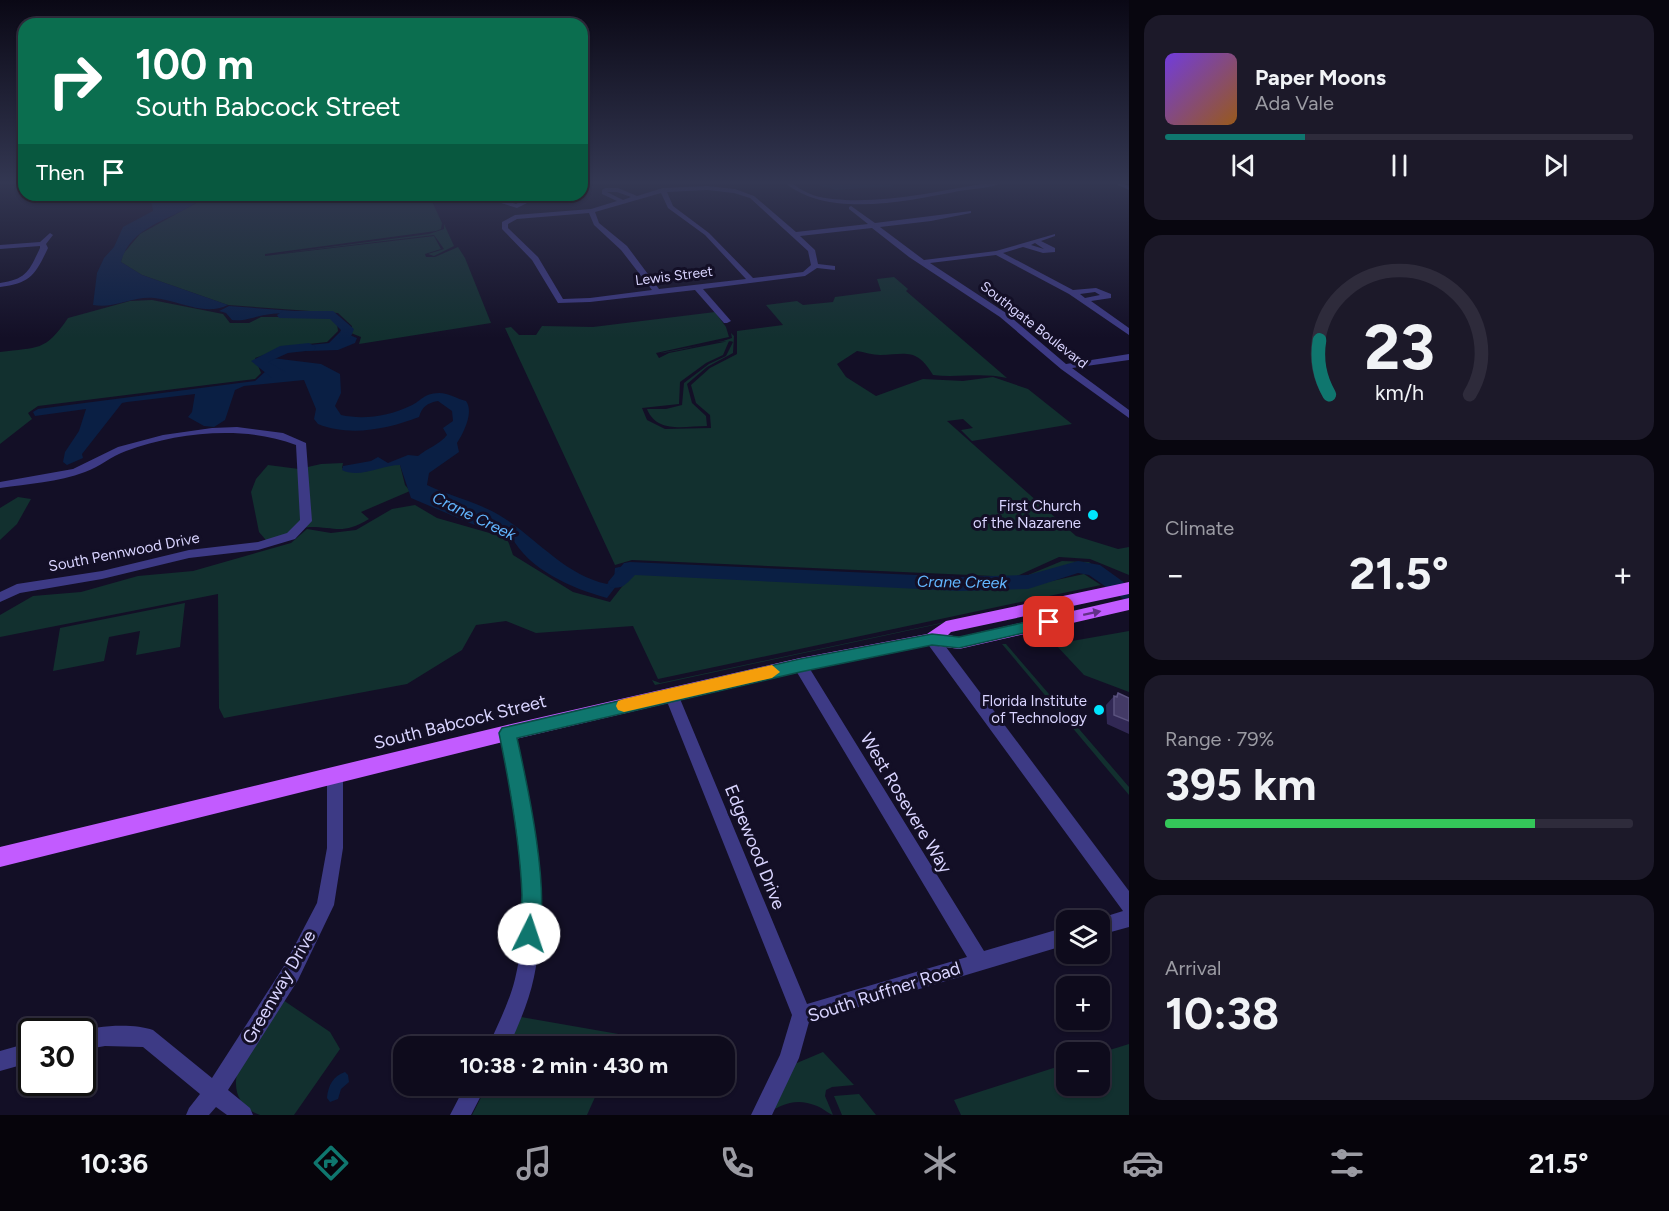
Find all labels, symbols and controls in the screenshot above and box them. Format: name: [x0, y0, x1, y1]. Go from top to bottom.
text: 100 m: [135, 39, 254, 90]
icon: right: [36, 42, 114, 120]
text: Paper Moons: [1255, 64, 1386, 91]
text: South Babcock Street: [135, 90, 401, 123]
text: Ada Vale: [1255, 91, 1334, 115]
icon: previous: [1227, 149, 1260, 182]
icon: pause: [1383, 149, 1416, 182]
icon: next: [1539, 149, 1572, 182]
icon: arrive: [97, 156, 130, 189]
text: Then: [36, 159, 85, 186]
street label: Lewis Street: [634, 263, 714, 289]
street label: Southgate Boulevard: [977, 278, 1091, 372]
text: 23: [1364, 310, 1434, 385]
text: km/h: [1375, 380, 1423, 405]
water label: Crane Creek: [429, 488, 520, 545]
place label: First Church of the Nazarene: [973, 497, 1081, 532]
marker: First Church of the Nazarene: [1086, 508, 1100, 522]
text: Climate: [1165, 516, 1234, 540]
street label: South Pennwood Drive: [47, 529, 201, 575]
text: 21.5°: [1349, 546, 1449, 600]
text: −: [1165, 555, 1186, 594]
text: +: [1612, 555, 1633, 594]
water label: Crane Creek: [917, 572, 1009, 592]
pin: [1023, 596, 1074, 647]
icon: arrive: [1032, 605, 1065, 638]
one-way arrow: [1083, 607, 1102, 617]
street label: South Babcock Street: [371, 690, 549, 754]
place label: Florida Institute of Technology: [982, 692, 1087, 727]
marker: Florida Institute of Technology: [1092, 703, 1106, 717]
text: Range · 79%: [1165, 727, 1274, 751]
street label: West Rosevere Way: [855, 729, 957, 878]
text: 395 km: [1165, 757, 1316, 811]
street label: Edgewood Drive: [720, 781, 790, 913]
position arrow: [497, 902, 561, 966]
map controls: [1056, 910, 1110, 1096]
button: layers: [1056, 910, 1110, 964]
street label: Greenway Drive: [238, 926, 321, 1048]
text: Arrival: [1165, 956, 1221, 980]
street label: South Ruffner Road: [805, 957, 963, 1027]
button: +: [1056, 976, 1110, 1030]
text: 10:38: [1165, 986, 1279, 1040]
speed limit sign: 30: [18, 1018, 96, 1096]
button: −: [1056, 1042, 1110, 1096]
text: 10:38 · 2 min · 430 m: [460, 1052, 668, 1079]
icon: directions: [310, 1142, 352, 1184]
icon: music: [513, 1142, 555, 1184]
icon: phone: [716, 1142, 758, 1184]
icon: climate: [919, 1142, 961, 1184]
icon: car: [1122, 1142, 1164, 1184]
icon: filters: [1326, 1142, 1368, 1184]
text: 10:36: [81, 1147, 148, 1180]
text: 21.5°: [1529, 1147, 1588, 1180]

